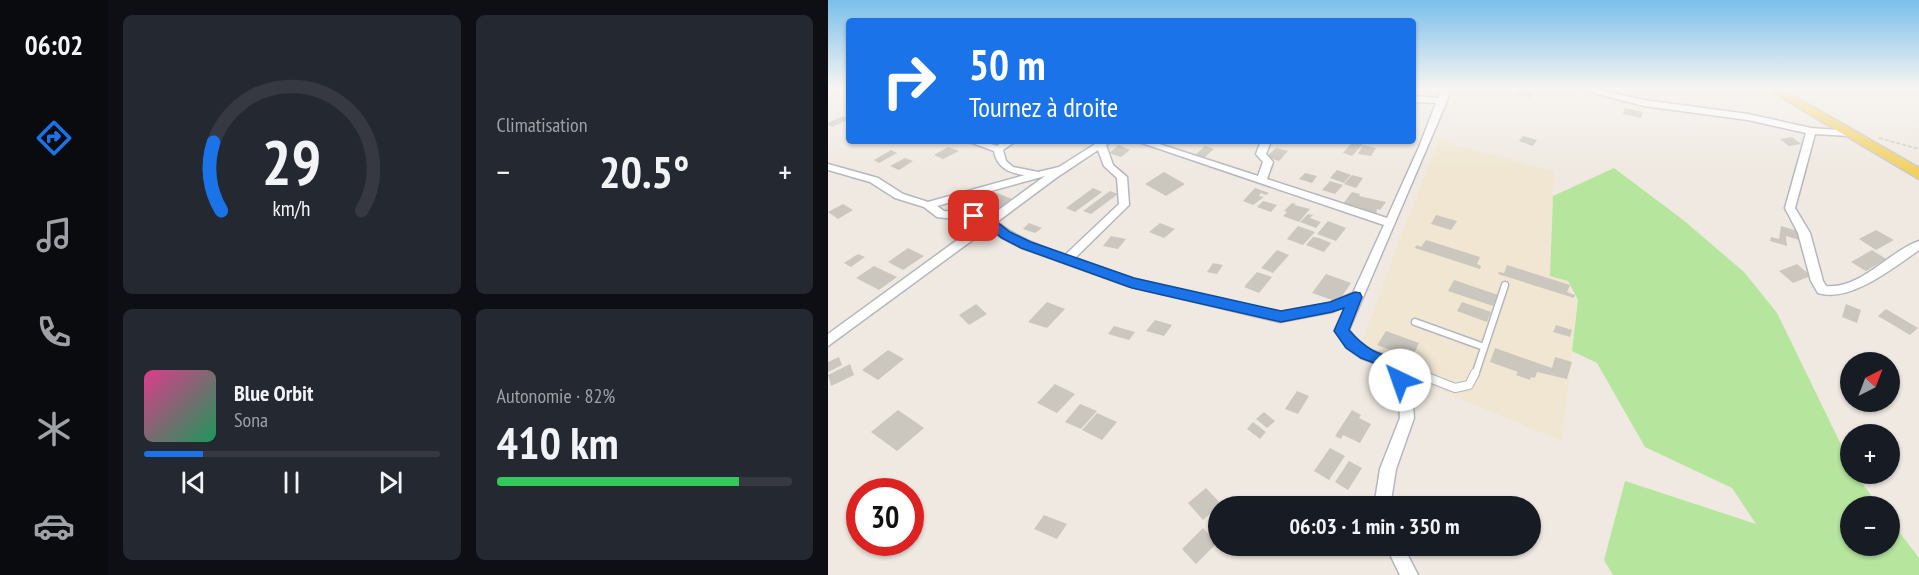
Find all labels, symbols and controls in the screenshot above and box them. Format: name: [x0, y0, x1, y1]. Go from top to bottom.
text: 06:02: [25, 28, 83, 62]
text: 50 m: [969, 37, 1046, 92]
icon: right: [870, 42, 948, 120]
text: Tournez à droite: [969, 90, 1118, 124]
text: Climatisation: [497, 112, 588, 138]
icon: directions: [33, 117, 75, 159]
text: 29: [262, 121, 322, 202]
text: 20.5°: [599, 142, 689, 200]
text: −: [497, 150, 510, 193]
text: +: [778, 150, 792, 193]
pin: [948, 190, 999, 241]
text: km/h: [273, 195, 311, 223]
icon: arrive: [957, 199, 990, 232]
icon: music: [33, 214, 75, 256]
icon: phone: [33, 311, 75, 353]
position arrow: [1368, 348, 1432, 412]
north arrow: [1840, 352, 1900, 412]
map controls: [1840, 352, 1900, 556]
text: Blue Orbit: [234, 379, 313, 407]
text: Autonomie · 82%: [497, 383, 615, 409]
text: Sona: [234, 407, 268, 433]
icon: climate: [33, 408, 75, 450]
text: 410 km: [497, 413, 619, 471]
button: +: [1840, 424, 1900, 484]
icon: previous: [177, 466, 210, 499]
icon: pause: [275, 466, 308, 499]
icon: next: [374, 466, 407, 499]
speed limit sign: 30: [846, 478, 924, 556]
button: −: [1840, 496, 1900, 556]
icon: car: [33, 505, 75, 547]
text: 06:03 · 1 min · 350 m: [1289, 512, 1460, 540]

